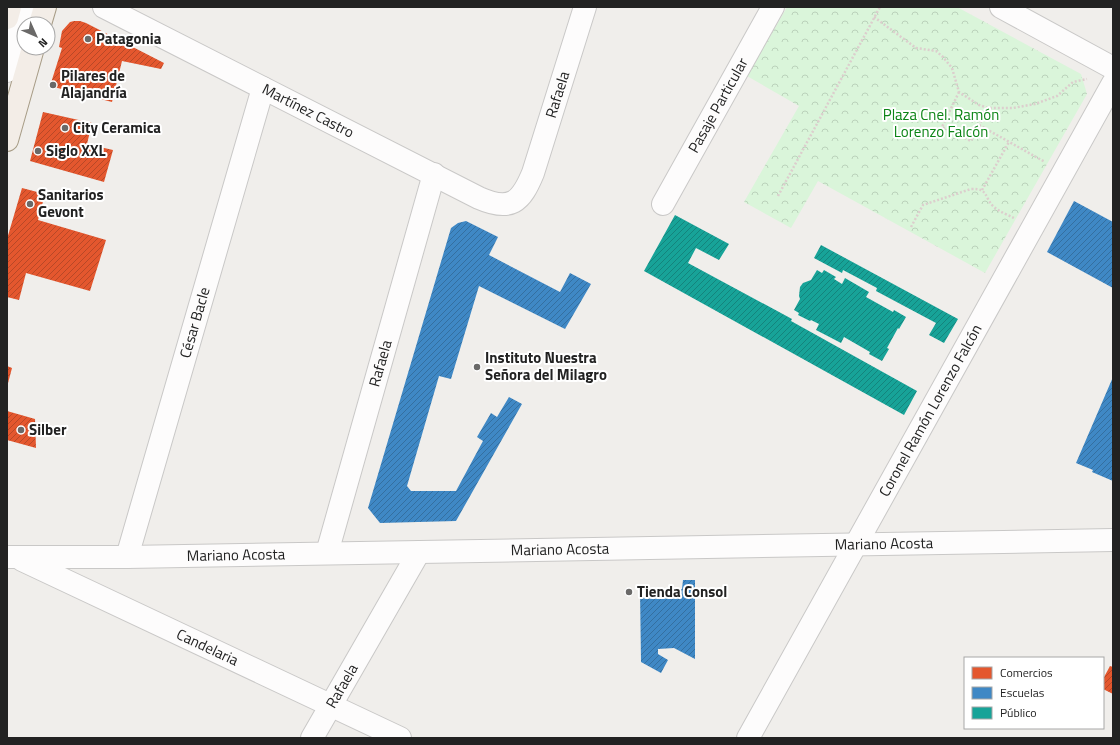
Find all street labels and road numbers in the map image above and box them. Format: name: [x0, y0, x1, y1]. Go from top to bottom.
street label: Pasaje Particular: [682, 53, 753, 157]
street label: Rafaela: [539, 68, 575, 121]
street label: Martínez Castro: [258, 77, 358, 144]
street label: César Bacle: [173, 284, 216, 361]
street label: Coronel Ramón Lorenzo Falcón: [873, 320, 987, 501]
street label: Rafaela: [362, 337, 398, 389]
street label: Mariano Acosta: [834, 531, 934, 556]
street label: Mariano Acosta: [511, 537, 610, 561]
street label: Mariano Acosta: [187, 542, 286, 567]
street label: Candelaria: [173, 622, 243, 672]
street label: Rafaela: [320, 659, 364, 712]

